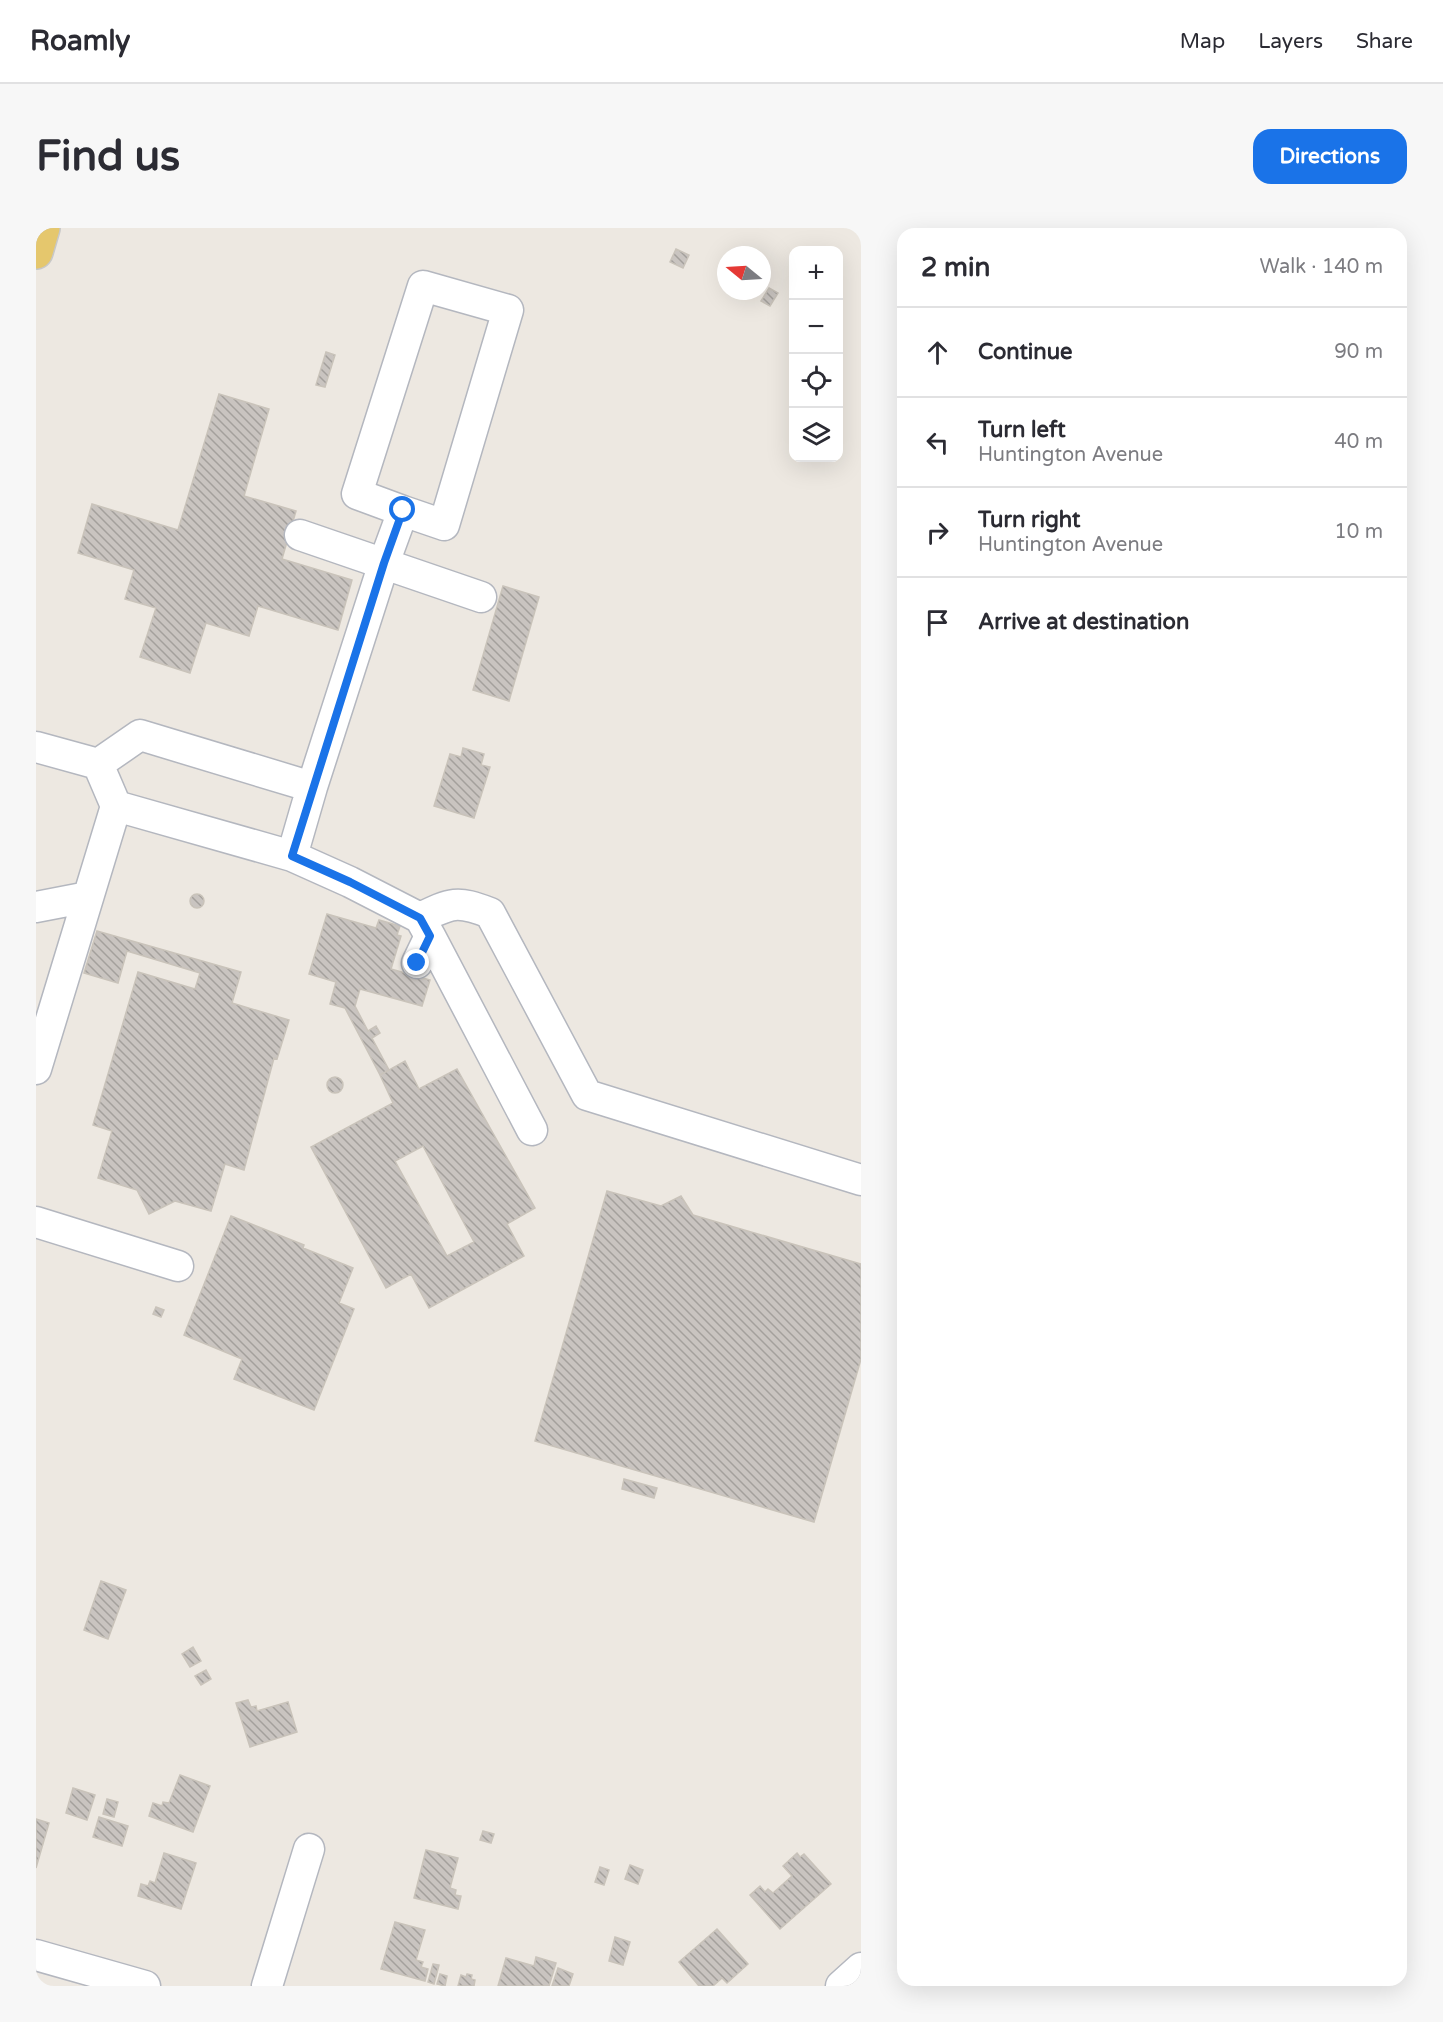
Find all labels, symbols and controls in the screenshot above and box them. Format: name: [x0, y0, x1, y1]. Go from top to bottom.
text: Roamly: [30, 24, 130, 58]
text: Map: [1180, 29, 1225, 54]
text: Layers: [1258, 29, 1323, 54]
text: Share: [1356, 29, 1413, 54]
button: Directions: [1253, 129, 1407, 184]
text: Find us: [36, 131, 180, 182]
north arrow: [717, 246, 771, 300]
map controls: [789, 246, 843, 462]
button: +: [789, 246, 843, 300]
text: 2 min: [921, 252, 990, 283]
text: Walk · 140 m: [1260, 255, 1383, 279]
button: −: [789, 300, 843, 354]
icon: ahead: [921, 336, 954, 369]
text: Continue: [978, 339, 1073, 365]
text: 90 m: [1334, 340, 1383, 364]
button: locate: [789, 354, 843, 408]
button: layers: [789, 408, 843, 462]
text: Turn left: [978, 417, 1066, 443]
icon: left: [921, 426, 954, 459]
text: 40 m: [1334, 430, 1383, 454]
text: Huntington Avenue: [978, 443, 1163, 467]
route start: [389, 496, 415, 522]
text: Turn right: [978, 507, 1080, 533]
icon: right: [921, 516, 954, 549]
text: 10 m: [1334, 520, 1383, 544]
text: Huntington Avenue: [978, 533, 1163, 557]
icon: arrive: [921, 606, 954, 639]
text: Arrive at destination: [978, 609, 1189, 635]
route end: [403, 949, 429, 975]

